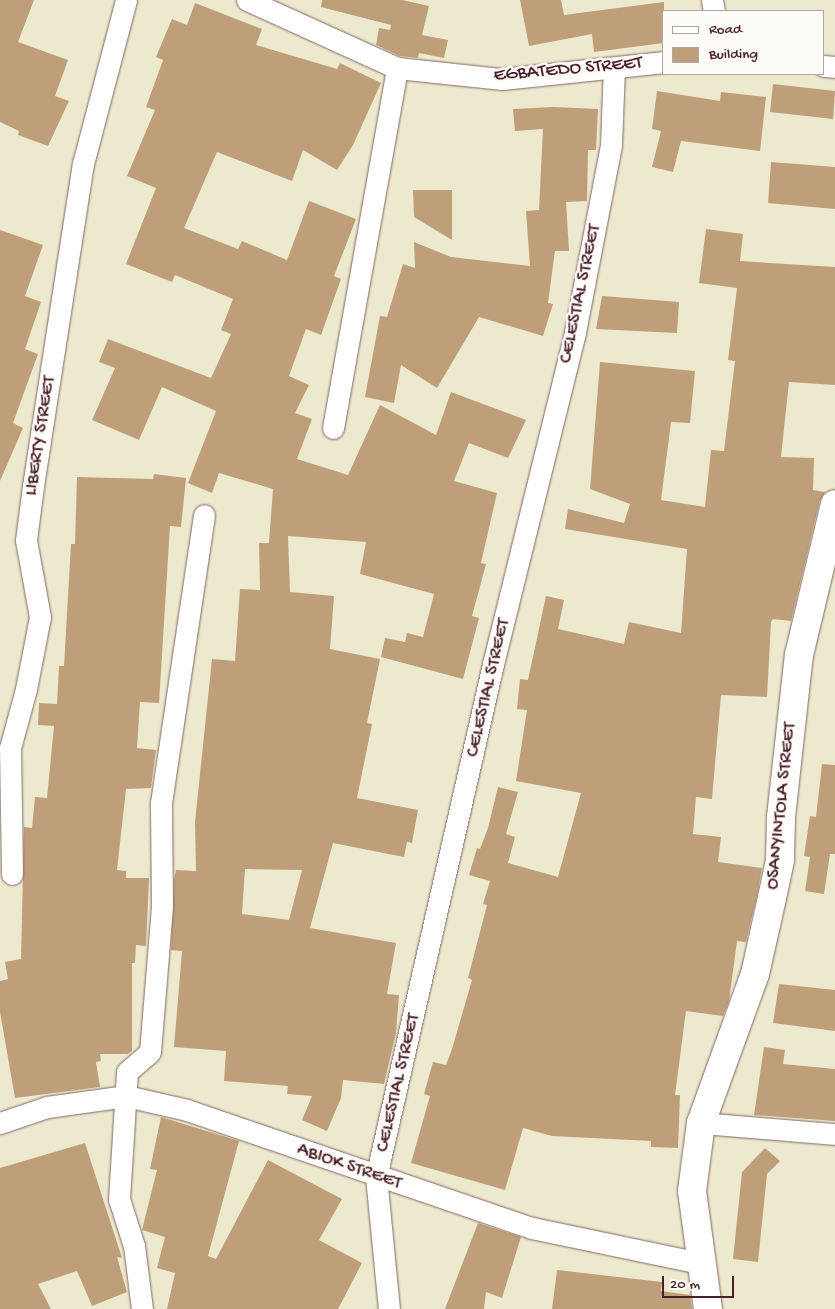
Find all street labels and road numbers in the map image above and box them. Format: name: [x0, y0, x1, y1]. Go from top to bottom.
street label: EGBATEDO STREET: [493, 52, 643, 88]
street label: CELESTIAL STREET: [555, 222, 607, 366]
street label: LIBERTY STREET: [20, 375, 62, 497]
street label: CELESTIAL STREET: [462, 617, 516, 759]
street label: OSANYINTOLA STREET: [762, 721, 802, 891]
street label: CELESTIAL STREET: [372, 1012, 426, 1154]
street label: ABIOK STREET: [294, 1138, 404, 1196]

